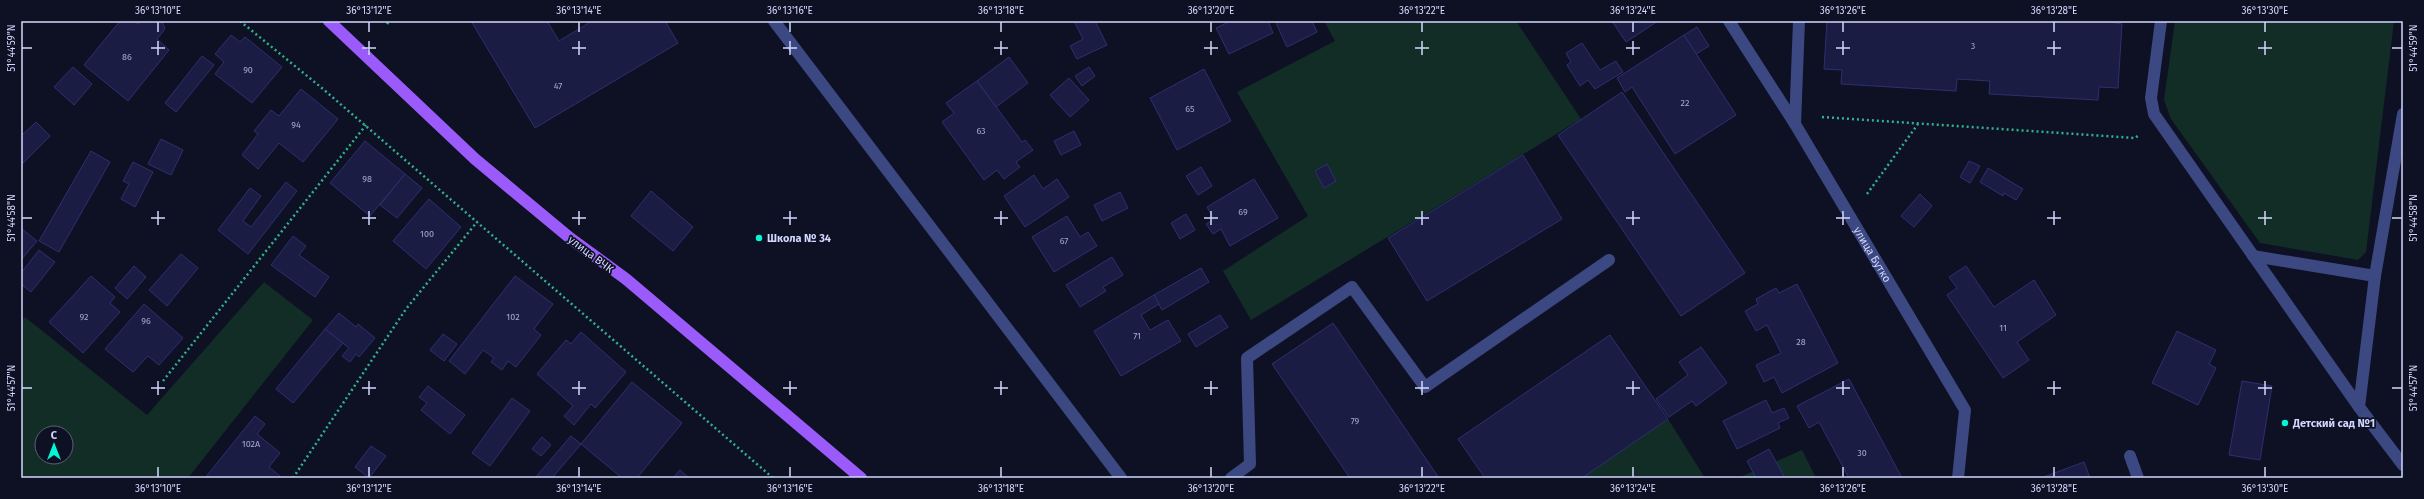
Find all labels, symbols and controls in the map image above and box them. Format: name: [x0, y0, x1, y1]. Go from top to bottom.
text: 36°13'10"E: [135, 5, 181, 17]
text: 36°13'12"E: [346, 5, 392, 17]
text: 36°13'14"E: [556, 5, 602, 17]
text: 36°13'16"E: [767, 5, 813, 17]
text: 36°13'18"E: [978, 5, 1024, 17]
text: 36°13'20"E: [1188, 5, 1234, 17]
text: 36°13'22"E: [1399, 5, 1445, 17]
text: 36°13'24"E: [1610, 5, 1656, 17]
text: 36°13'26"E: [1820, 5, 1866, 17]
text: 36°13'28"E: [2031, 5, 2077, 17]
text: 36°13'30"E: [2242, 5, 2288, 17]
text: 51°44'59"N: [6, 24, 18, 72]
text: 51°44'59"N: [2408, 24, 2420, 72]
house number: 3: [1971, 41, 1975, 51]
house number: 86: [122, 52, 132, 62]
house number: 90: [243, 65, 253, 75]
house number: 47: [554, 81, 562, 91]
house number: 22: [1681, 98, 1689, 108]
house number: 65: [1185, 104, 1195, 114]
house number: 94: [291, 120, 301, 130]
house number: 63: [976, 126, 986, 136]
house number: 98: [362, 174, 372, 184]
text: 51°44'58"N: [6, 194, 18, 242]
text: 51°44'58"N: [2408, 194, 2420, 242]
house number: 69: [1238, 207, 1248, 217]
street label: улица Бутко: [1851, 225, 1894, 285]
house number: 100: [420, 229, 434, 239]
place label: Школа № 34: [767, 232, 831, 245]
street label: улица ВЧК: [565, 233, 616, 276]
marker: Школа № 34: [754, 233, 764, 243]
house number: 67: [1060, 236, 1068, 246]
house number: 92: [80, 312, 88, 322]
house number: 102: [506, 312, 520, 322]
house number: 96: [141, 316, 151, 326]
house number: 11: [1999, 323, 2007, 333]
house number: 71: [1133, 331, 1141, 341]
house number: 28: [1796, 337, 1806, 347]
text: 51°44'57"N: [6, 365, 18, 411]
text: 51°44'57"N: [2408, 365, 2420, 411]
house number: 79: [1351, 416, 1360, 426]
place label: Детский сад №1: [2292, 417, 2375, 430]
marker: Детский сад №1: [2280, 418, 2290, 428]
north arrow: [34, 425, 74, 465]
text: С: [51, 429, 58, 442]
house number: 102А: [242, 439, 261, 449]
house number: 30: [1857, 448, 1867, 458]
text: 36°13'10"E: [135, 483, 181, 495]
text: 36°13'12"E: [346, 483, 392, 495]
text: 36°13'14"E: [556, 483, 602, 495]
text: 36°13'16"E: [767, 483, 813, 495]
text: 36°13'18"E: [978, 483, 1024, 495]
text: 36°13'20"E: [1188, 483, 1234, 495]
text: 36°13'22"E: [1399, 483, 1445, 495]
text: 36°13'24"E: [1610, 483, 1656, 495]
text: 36°13'26"E: [1820, 483, 1866, 495]
text: 36°13'28"E: [2031, 483, 2077, 495]
text: 36°13'30"E: [2242, 483, 2288, 495]

